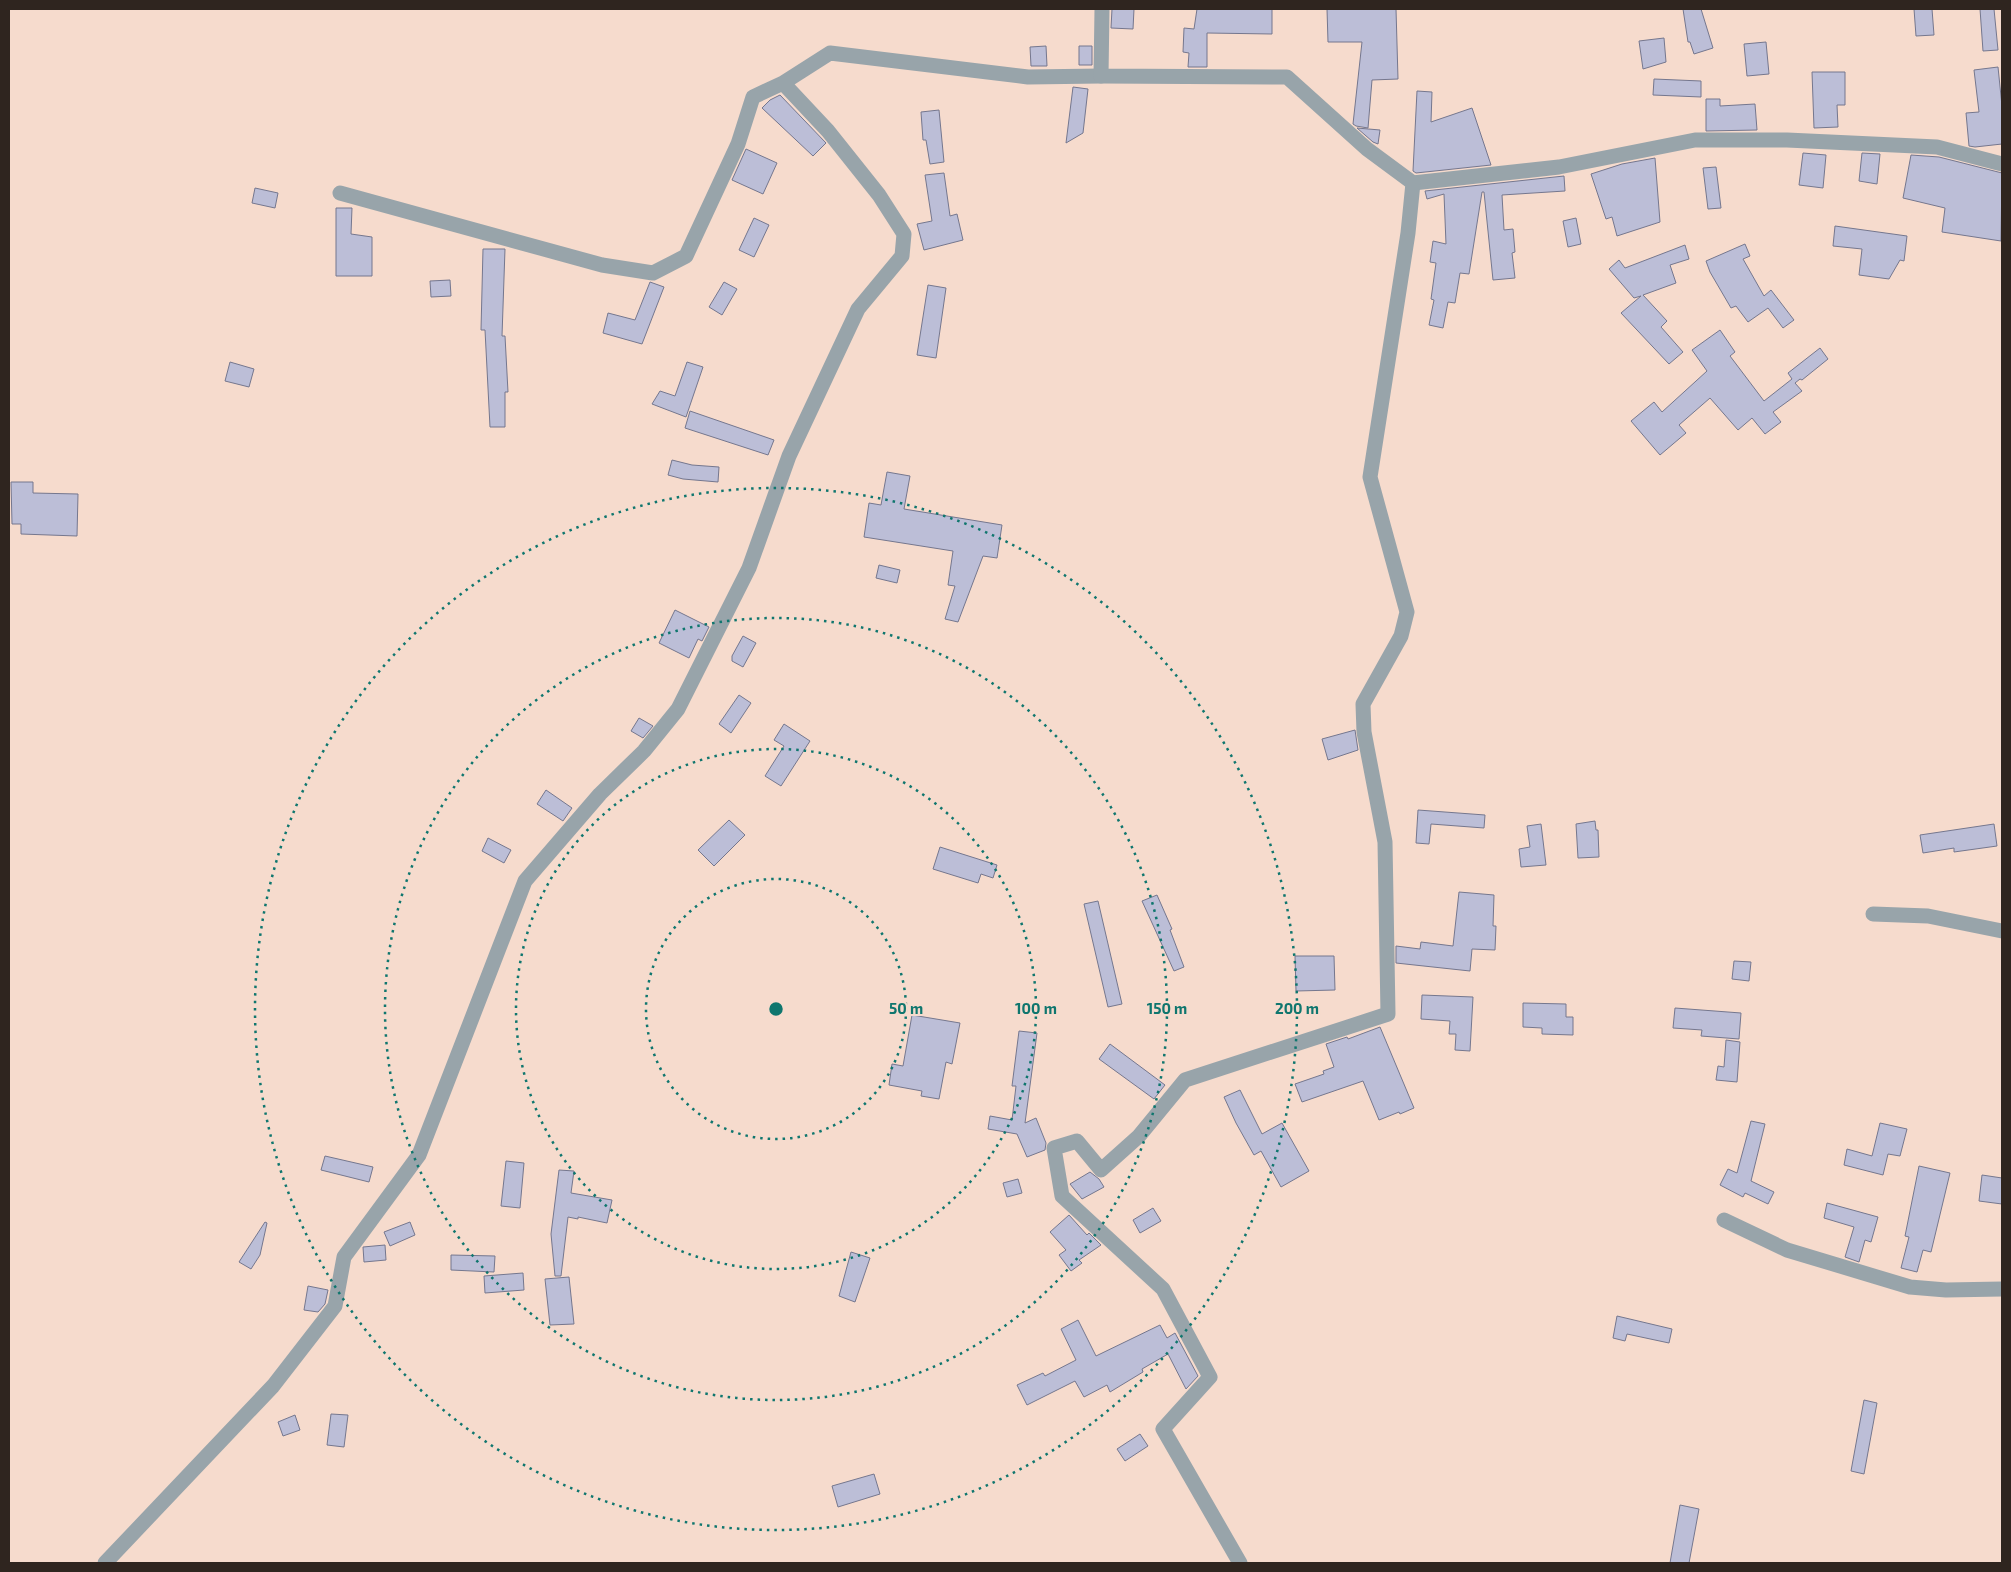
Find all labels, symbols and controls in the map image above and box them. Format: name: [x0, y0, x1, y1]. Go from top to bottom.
text: 50 m: [889, 999, 923, 1017]
text: 100 m: [1015, 999, 1057, 1017]
text: 150 m: [1147, 999, 1187, 1017]
text: 200 m: [1275, 999, 1319, 1017]
centre of rings: [767, 1000, 785, 1018]

